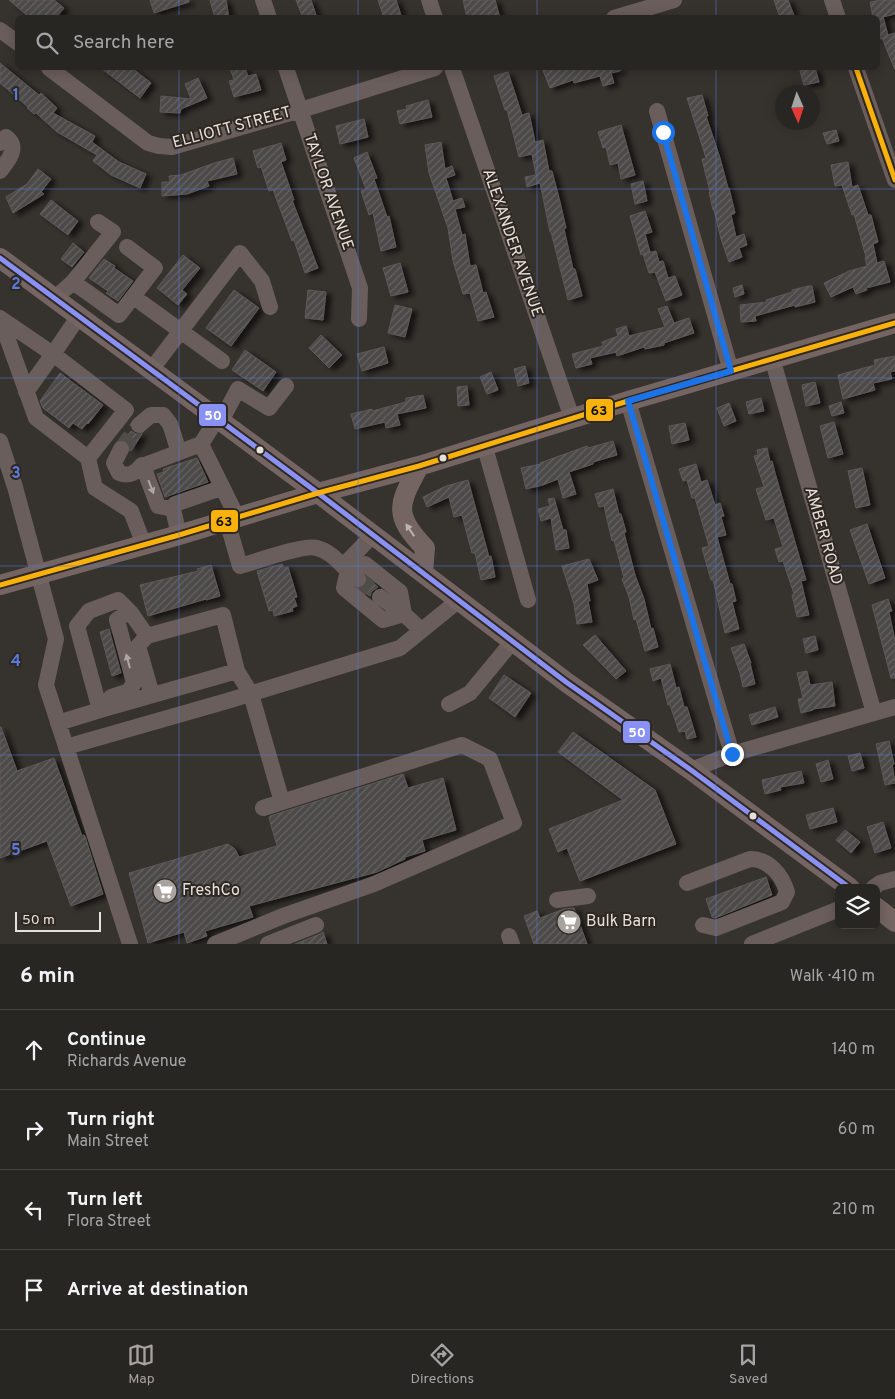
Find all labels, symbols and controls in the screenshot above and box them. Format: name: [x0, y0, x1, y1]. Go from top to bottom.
search box: [15, 15, 880, 70]
icon: search: [33, 29, 61, 57]
text: Search here: [73, 31, 175, 55]
north arrow: [775, 85, 820, 130]
text: 1: [13, 86, 19, 106]
street label: ELLIOTT STREET: [170, 103, 294, 153]
route start: [652, 121, 675, 144]
street label: TAYLOR AVENUE: [299, 131, 357, 253]
street label: ALEXANDER AVENUE: [477, 166, 547, 320]
text: 2: [11, 275, 21, 295]
line badge: 63: [585, 398, 614, 422]
line badge: 50: [198, 403, 227, 427]
text: 63: [591, 403, 608, 420]
text: 50: [204, 408, 222, 425]
unlabelled marker: [255, 445, 265, 455]
unlabelled marker: [438, 453, 448, 463]
text: 3: [11, 464, 21, 484]
one-way arrow: [148, 480, 155, 495]
street label: AMBER ROAD: [800, 485, 846, 587]
line badge: 63: [210, 509, 239, 533]
text: 63: [216, 514, 233, 531]
one-way arrow: [405, 523, 414, 537]
text: 4: [11, 652, 21, 672]
one-way arrow: [124, 653, 132, 668]
line badge: 50: [622, 720, 651, 744]
text: 50: [628, 725, 646, 742]
route end: [721, 743, 744, 766]
unlabelled marker: [748, 811, 758, 821]
text: 5: [11, 841, 21, 861]
supermarket icon: FreshCo: [152, 878, 178, 904]
place label: FreshCo: [182, 881, 240, 901]
map controls: [835, 884, 880, 929]
button: layers: [835, 884, 880, 929]
scale bar: [15, 909, 101, 932]
supermarket icon: Bulk Barn: [556, 909, 582, 935]
text: 50 m: [22, 912, 55, 929]
place label: Bulk Barn: [586, 912, 656, 932]
text: 6 min: [20, 963, 75, 990]
text: Walk · 410 m: [790, 967, 875, 987]
text: Continue: [67, 1028, 146, 1052]
icon: ahead: [20, 1036, 48, 1064]
text: 140 m: [832, 1040, 875, 1060]
text: Richards Avenue: [67, 1052, 186, 1072]
text: Turn right: [67, 1108, 155, 1132]
icon: right: [20, 1116, 48, 1144]
text: 60 m: [838, 1120, 875, 1140]
text: Main Street: [67, 1132, 149, 1152]
text: Turn left: [67, 1188, 143, 1212]
icon: left: [20, 1196, 48, 1224]
text: 210 m: [832, 1200, 875, 1220]
text: Flora Street: [67, 1212, 151, 1232]
icon: arrive: [20, 1276, 48, 1304]
text: Arrive at destination: [67, 1278, 248, 1302]
tab: Map: [127, 1341, 155, 1388]
tab: Directions: [410, 1341, 474, 1388]
tab: Saved: [729, 1341, 768, 1388]

